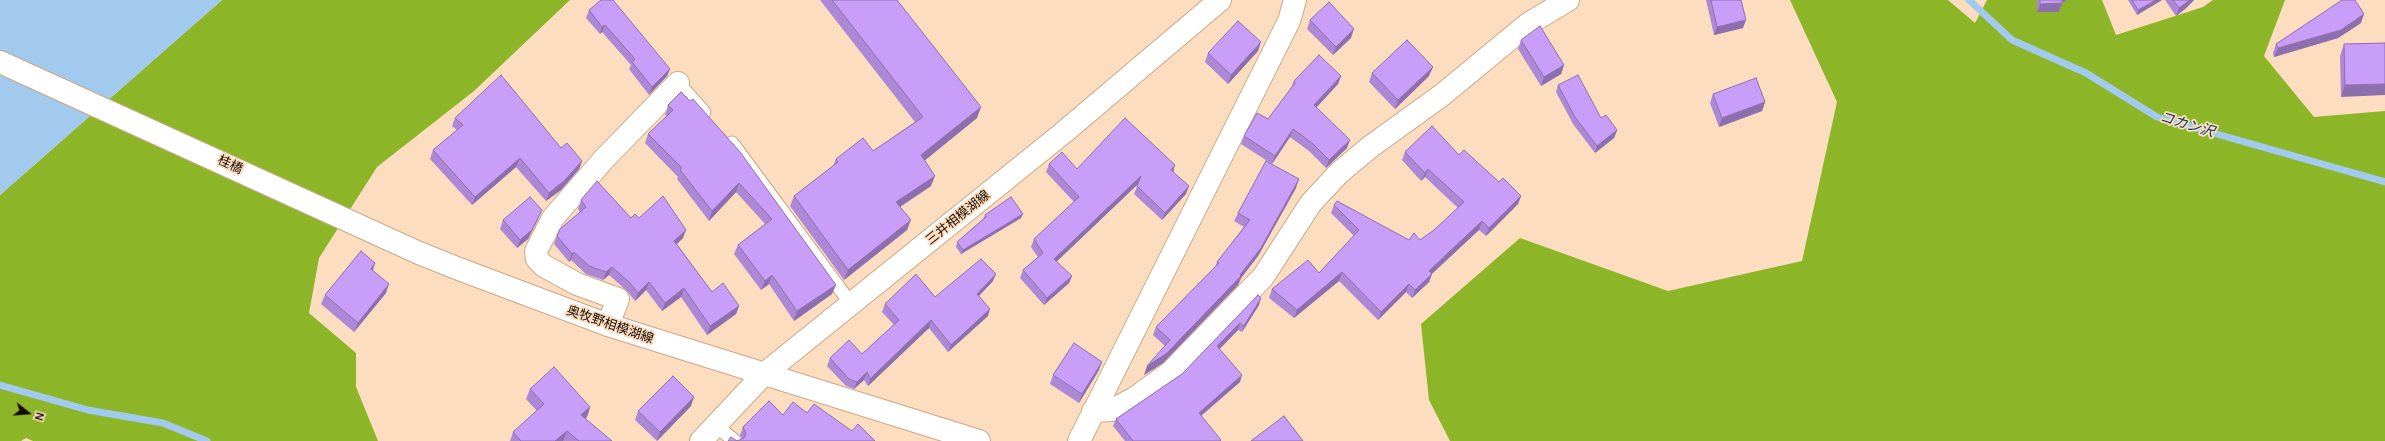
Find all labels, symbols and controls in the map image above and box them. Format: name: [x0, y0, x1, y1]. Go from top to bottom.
water label: コカン沢: [2158, 109, 2216, 141]
street label: 桂橋: [215, 152, 245, 178]
street label: 三井相模湖線: [923, 187, 993, 249]
street label: 奥牧野相模湖線: [564, 303, 656, 347]
north arrow: [8, 393, 48, 433]
text: N: [32, 411, 48, 423]

